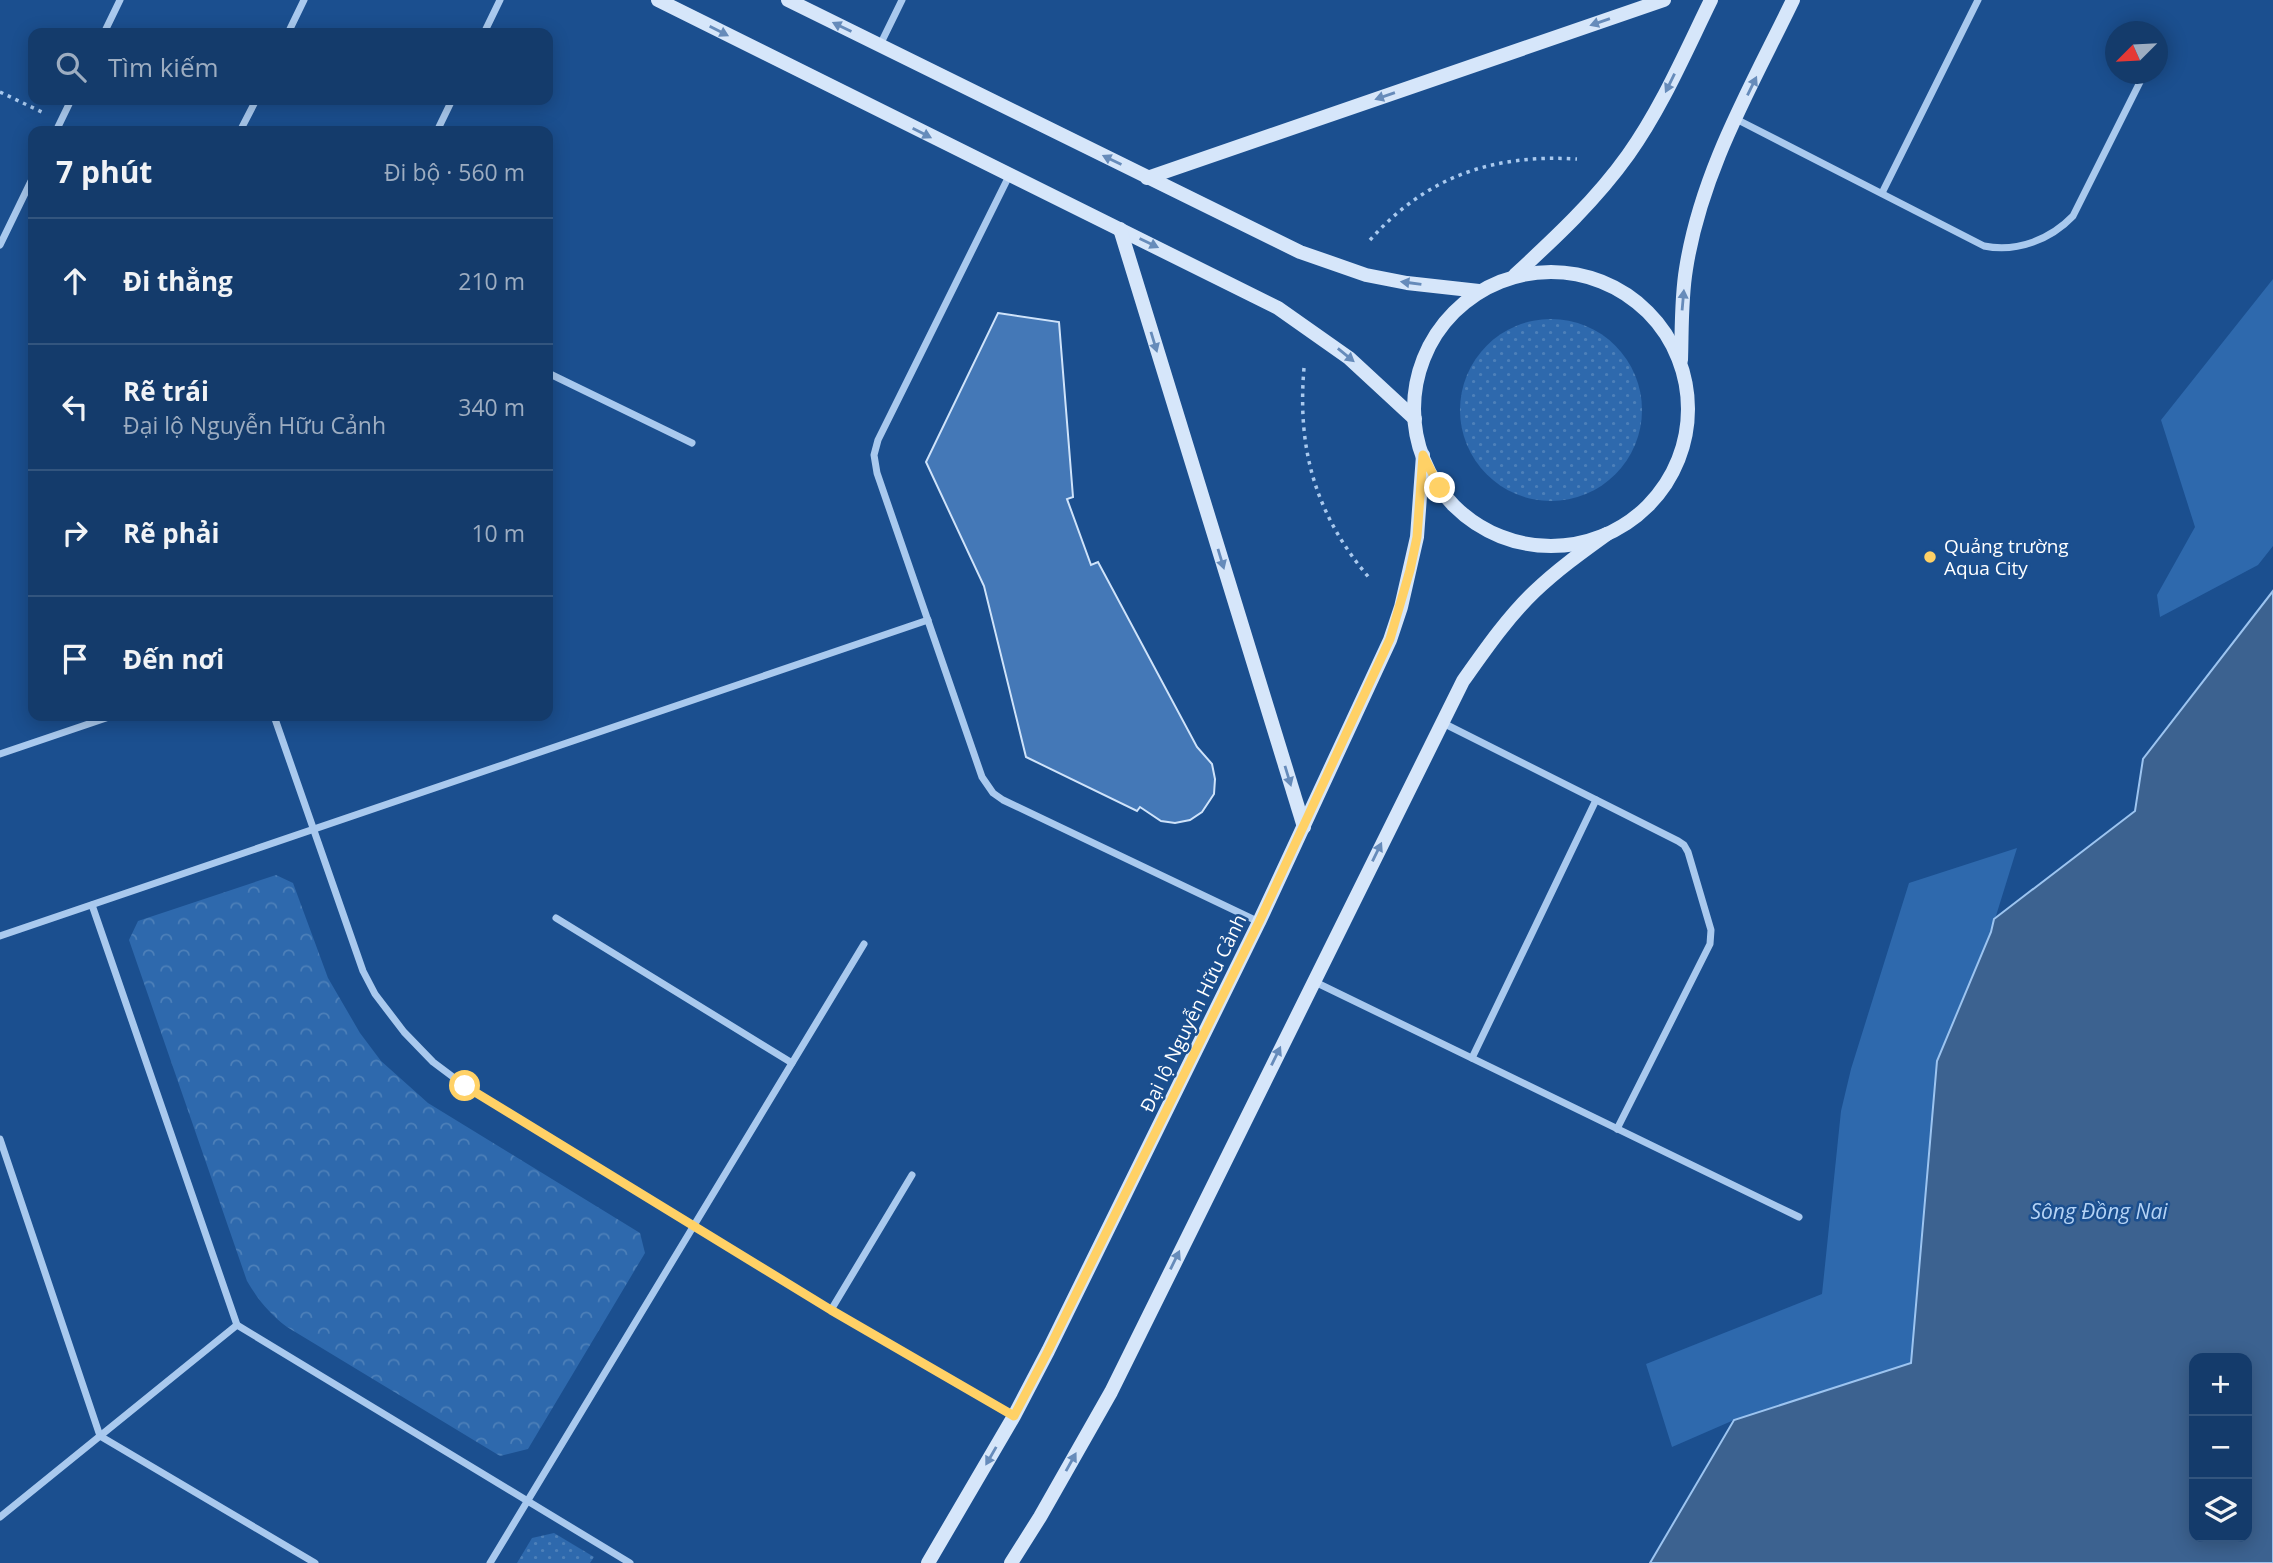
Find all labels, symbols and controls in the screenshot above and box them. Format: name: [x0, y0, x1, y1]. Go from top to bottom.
one-way arrow: [1589, 17, 1610, 28]
one-way arrow: [832, 21, 852, 32]
north arrow: [2105, 21, 2168, 84]
one-way arrow: [709, 25, 729, 36]
search box: [28, 28, 553, 105]
icon: search: [52, 48, 90, 86]
text: Tìm kiếm: [108, 49, 219, 85]
one-way arrow: [1665, 73, 1676, 93]
one-way arrow: [1746, 76, 1758, 96]
one-way arrow: [1374, 91, 1395, 102]
one-way arrow: [912, 127, 932, 138]
text: 7 phút: [56, 151, 152, 192]
one-way arrow: [1102, 155, 1122, 166]
text: Đi bộ · 560 m: [384, 156, 525, 188]
one-way arrow: [1139, 238, 1159, 249]
icon: ahead: [56, 262, 94, 300]
text: Đi thẳng: [123, 263, 233, 299]
text: 210 m: [458, 265, 525, 297]
one-way arrow: [1400, 277, 1422, 288]
one-way arrow: [1678, 289, 1689, 311]
one-way arrow: [1150, 331, 1160, 352]
one-way arrow: [1336, 348, 1354, 363]
text: Rẽ trái: [123, 373, 209, 409]
icon: left: [56, 388, 94, 426]
text: 340 m: [458, 391, 525, 423]
text: Đại lộ Nguyễn Hữu Cảnh: [123, 409, 386, 441]
route end: [1424, 472, 1455, 503]
icon: right: [56, 514, 94, 552]
text: Rẽ phải: [123, 515, 219, 551]
text: 10 m: [471, 517, 525, 549]
place label: Quảng trường Aqua City: [1944, 533, 2069, 581]
one-way arrow: [1217, 549, 1227, 570]
marker: Quảng trường Aqua City: [1922, 549, 1938, 565]
icon: arrive: [56, 640, 94, 678]
text: Đến nơi: [123, 641, 224, 677]
one-way arrow: [1284, 766, 1294, 787]
one-way arrow: [1371, 842, 1382, 862]
street label: Đại lộ Nguyễn Hữu Cảnh: [1134, 910, 1252, 1116]
one-way arrow: [1270, 1046, 1282, 1066]
route start: [449, 1070, 480, 1101]
water label: Sông Đồng Nai: [2030, 1197, 2168, 1225]
one-way arrow: [1170, 1250, 1181, 1270]
map controls: [2189, 1353, 2252, 1542]
button: +: [2189, 1353, 2252, 1416]
button: −: [2189, 1416, 2252, 1479]
one-way arrow: [985, 1446, 997, 1466]
one-way arrow: [1065, 1452, 1077, 1472]
button: layers: [2189, 1479, 2252, 1542]

